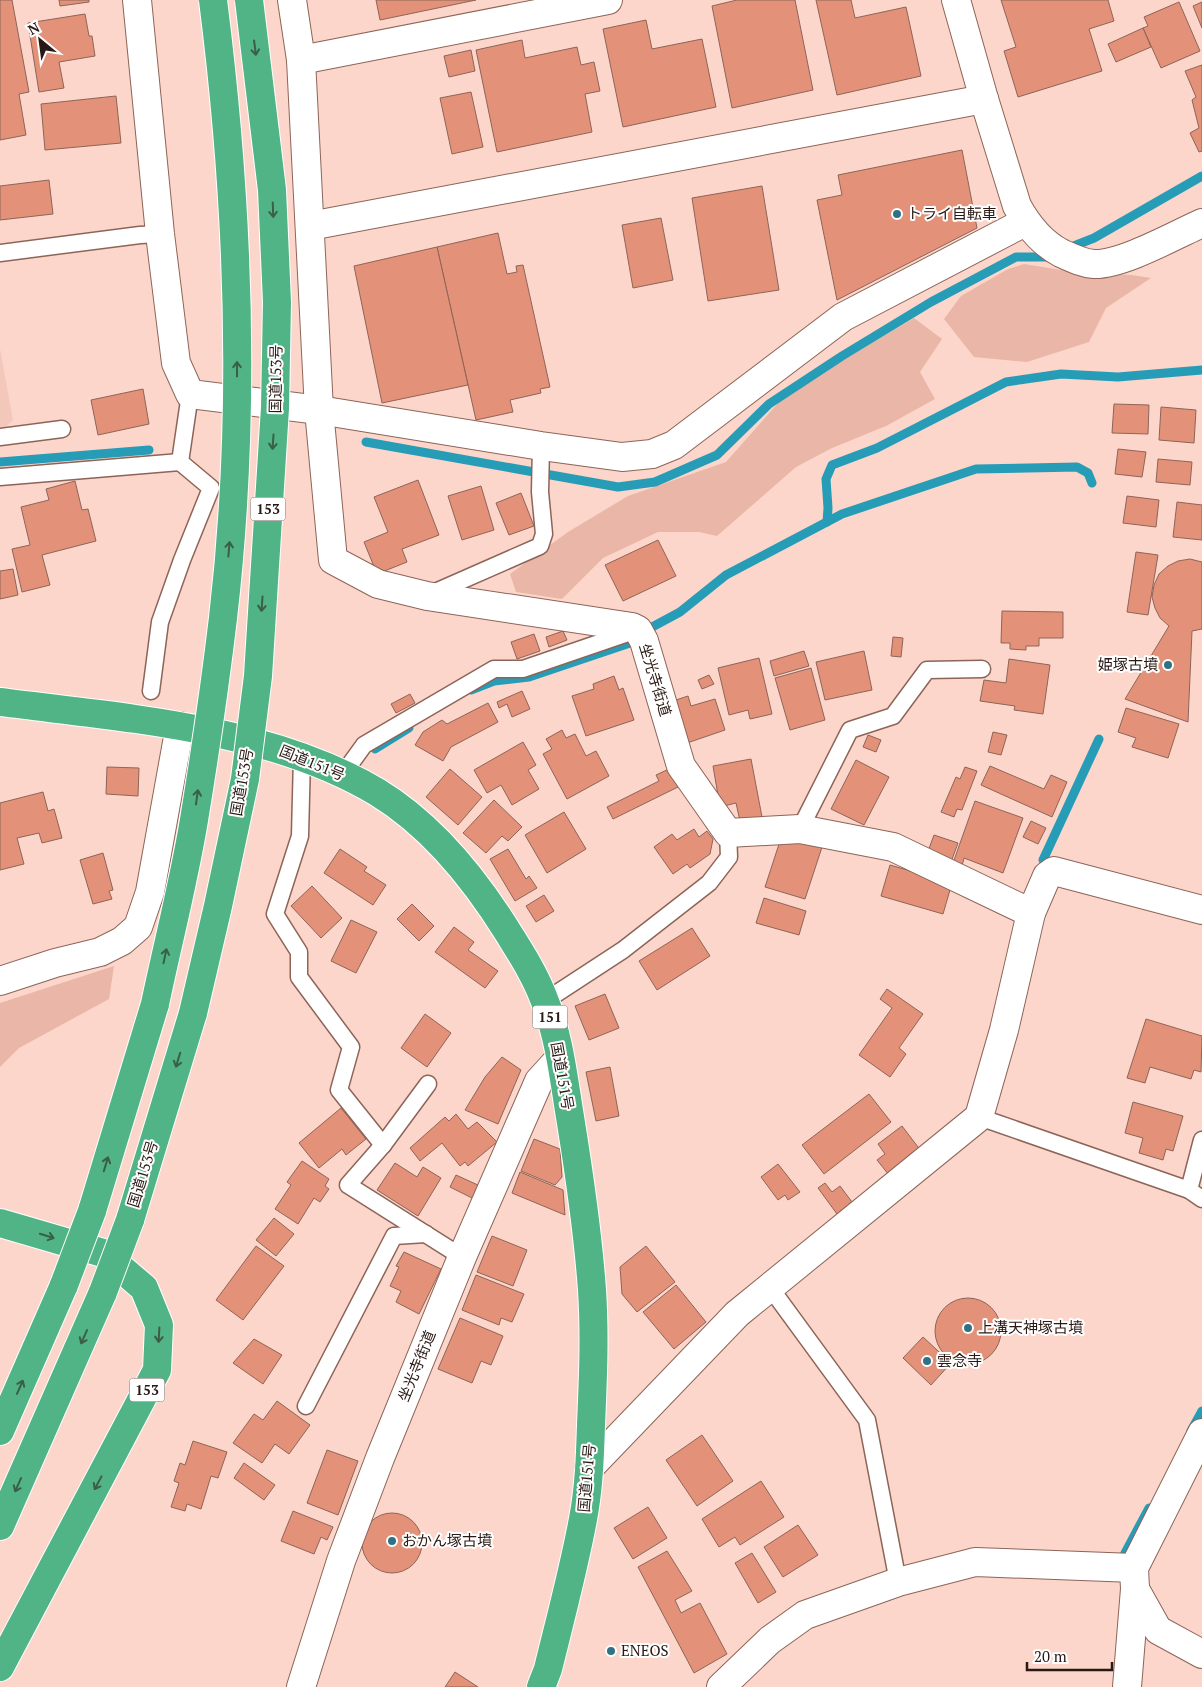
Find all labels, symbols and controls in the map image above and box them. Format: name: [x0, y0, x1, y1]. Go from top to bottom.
north arrow: [15, 15, 65, 65]
text: N: [24, 17, 43, 39]
one-way arrow: [250, 40, 260, 56]
one-way arrow: [269, 202, 278, 218]
place label: トライ自転車: [907, 203, 997, 223]
marker: トライ自転車: [891, 208, 903, 220]
street label: 国道153号: [264, 344, 286, 414]
one-way arrow: [232, 361, 242, 378]
one-way arrow: [268, 434, 278, 450]
road number: 153: [250, 498, 286, 520]
one-way arrow: [224, 541, 234, 557]
one-way arrow: [257, 596, 266, 612]
street label: 坐光寺街道: [635, 641, 676, 719]
place label: 姫塚古墳: [1098, 654, 1158, 674]
marker: 姫塚古墳: [1162, 659, 1174, 671]
street label: 国道151号: [277, 740, 348, 784]
street label: 国道153号: [225, 746, 257, 818]
one-way arrow: [193, 789, 203, 805]
one-way arrow: [161, 948, 170, 964]
road number: 151: [532, 1006, 568, 1028]
street label: 国道151号: [547, 1040, 579, 1112]
one-way arrow: [173, 1052, 183, 1068]
street label: 国道153号: [122, 1138, 162, 1210]
one-way arrow: [101, 1157, 111, 1173]
one-way arrow: [39, 1232, 55, 1242]
place label: 上溝天神塚古墳: [978, 1317, 1083, 1337]
marker: 上溝天神塚古墳: [962, 1322, 974, 1334]
one-way arrow: [154, 1327, 163, 1343]
street label: 坐光寺街道: [393, 1327, 439, 1404]
one-way arrow: [78, 1329, 88, 1344]
place label: 雲念寺: [937, 1350, 982, 1370]
marker: 雲念寺: [921, 1355, 933, 1367]
road number: 153: [130, 1378, 164, 1402]
one-way arrow: [15, 1380, 25, 1395]
street label: 国道151号: [573, 1443, 599, 1513]
one-way arrow: [93, 1475, 102, 1490]
one-way arrow: [13, 1477, 23, 1492]
place label: おかん塚古墳: [402, 1530, 492, 1550]
marker: おかん塚古墳: [386, 1535, 398, 1547]
place label: ENEOS: [621, 1640, 669, 1660]
scale bar: [1027, 1640, 1112, 1672]
marker: ENEOS: [605, 1645, 617, 1657]
text: 20 m: [1034, 1646, 1067, 1666]

